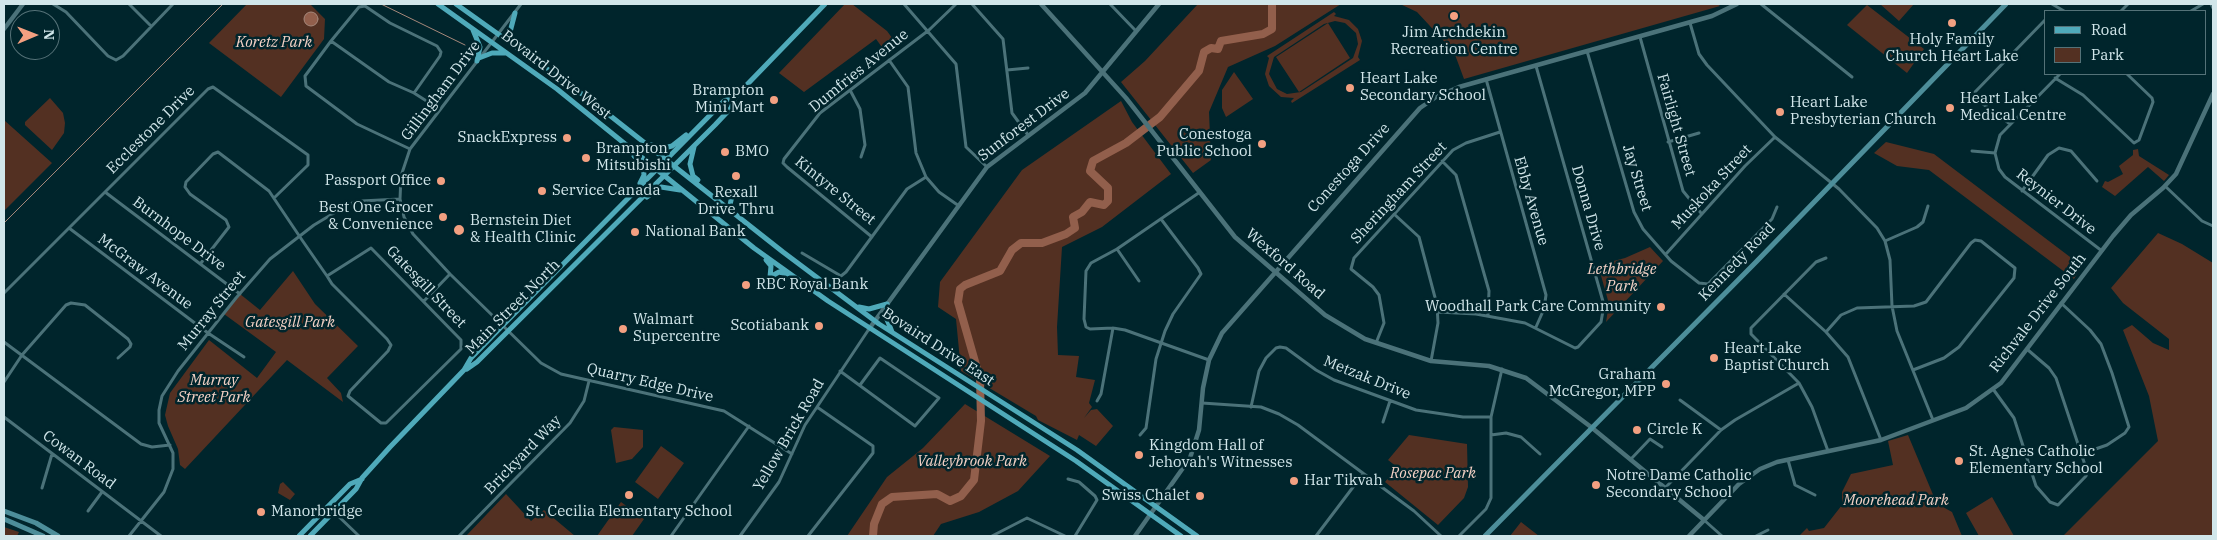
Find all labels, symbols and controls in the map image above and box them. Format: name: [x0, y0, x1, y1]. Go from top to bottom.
north arrow: [10, 10, 60, 60]
marker: Jim Archdekin Recreation Centre: [1448, 10, 1460, 22]
legend: [2044, 10, 2207, 75]
marker: Holy Family Church Heart Lake: [1946, 17, 1958, 29]
text: Road: [2091, 20, 2127, 39]
place label: Jim Archdekin Recreation Centre: [1390, 24, 1518, 59]
street label: Dumfries Avenue: [806, 26, 912, 116]
street label: Bovaird Drive West: [498, 27, 614, 123]
text: N: [40, 29, 58, 40]
place label: Holy Family Church Heart Lake: [1885, 31, 2019, 66]
park label: Koretz Park: [236, 34, 312, 52]
street label: Gillingham Drive: [398, 38, 484, 144]
text: Park: [2091, 45, 2124, 64]
place label: Heart Lake Secondary School: [1360, 70, 1486, 105]
street label: Fairlight Street: [1653, 72, 1699, 178]
street label: Ecclestone Drive: [103, 82, 199, 178]
place label: Brampton Mini Mart: [692, 82, 764, 117]
marker: Heart Lake Secondary School: [1344, 82, 1356, 94]
street label: Sunforest Drive: [975, 85, 1073, 165]
place label: Heart Lake Medical Centre: [1960, 90, 2066, 125]
marker: Brampton Mini Mart: [768, 94, 780, 106]
place label: Heart Lake Presbyterian Church: [1790, 94, 1936, 129]
marker: Heart Lake Medical Centre: [1944, 102, 1956, 114]
marker: Heart Lake Presbyterian Church: [1774, 106, 1786, 118]
street label: Conestoga Drive: [1304, 120, 1394, 216]
place label: Conestoga Public School: [1156, 126, 1252, 161]
place label: SnackExpress: [457, 129, 557, 147]
marker: SnackExpress: [561, 132, 573, 144]
marker: Conestoga Public School: [1256, 138, 1268, 150]
street label: Sheringham Street: [1347, 138, 1451, 248]
place label: Brampton Mitsubishi: [596, 140, 671, 175]
street label: Muskoka Street: [1668, 141, 1756, 233]
place label: BMO: [735, 143, 769, 161]
street label: Jay Street: [1618, 143, 1656, 213]
marker: BMO: [719, 146, 731, 158]
marker: Brampton Mitsubishi: [580, 152, 592, 164]
street label: Kintyre Street: [791, 153, 879, 229]
street label: Ebby Avenue: [1510, 154, 1552, 248]
street label: Donna Drive: [1567, 163, 1609, 253]
street label: Reynier Drive: [2013, 165, 2099, 239]
marker: Rexall Drive Thru: [730, 170, 742, 182]
place label: Passport Office: [325, 172, 431, 190]
marker: Passport Office: [435, 175, 447, 187]
place label: Service Canada: [552, 182, 661, 200]
place label: Rexall Drive Thru: [698, 184, 774, 219]
marker: Service Canada: [536, 185, 548, 197]
street label: Burnhope Drive: [129, 193, 229, 275]
place label: Best One Grocer & Convenience: [319, 199, 433, 234]
marker: Best One Grocer & Convenience: [437, 211, 449, 223]
place label: Bernstein Diet & Health Clinic: [470, 212, 576, 247]
street label: Kennedy Road: [1695, 219, 1779, 305]
marker: Bernstein Diet & Health Clinic: [452, 223, 466, 237]
place label: National Bank: [645, 223, 745, 241]
street label: Wexford Road: [1242, 225, 1328, 303]
marker: National Bank: [629, 226, 641, 238]
street label: McGraw Avenue: [94, 230, 196, 314]
street label: Gatesgill Street: [382, 242, 470, 332]
street label: Richvale Drive South: [1986, 250, 2090, 376]
street label: Main Street North: [462, 256, 564, 358]
park label: Lethbridge Park: [1588, 261, 1656, 296]
street label: Murray Street: [174, 268, 250, 354]
place label: RBC Royal Bank: [756, 276, 868, 294]
marker: RBC Royal Bank: [740, 279, 752, 291]
place label: Woodhall Park Care Community: [1425, 298, 1651, 316]
marker: Woodhall Park Care Community: [1655, 301, 1667, 313]
street label: Bovaird Drive East: [879, 304, 997, 390]
place label: Walmart Supercentre: [633, 311, 720, 346]
park label: Gatesgill Park: [245, 314, 335, 332]
place label: Scotiabank: [730, 317, 809, 335]
marker: Scotiabank: [813, 320, 825, 332]
marker: Walmart Supercentre: [617, 323, 629, 335]
place label: Heart Lake Baptist Church: [1724, 340, 1830, 375]
street label: Metzak Drive: [1321, 352, 1413, 404]
marker: Heart Lake Baptist Church: [1708, 352, 1720, 364]
street label: Quarry Edge Drive: [585, 360, 715, 406]
place label: Graham McGregor, MPP: [1549, 366, 1656, 401]
park label: Murray Street Park: [177, 372, 251, 407]
street label: Yellow Brick Road: [750, 376, 828, 494]
marker: Graham McGregor, MPP: [1660, 378, 1672, 390]
street label: Brickyard Way: [481, 412, 565, 498]
place label: Circle K: [1647, 421, 1702, 439]
marker: Circle K: [1631, 424, 1643, 436]
street label: Cowan Road: [39, 427, 119, 493]
place label: Kingdom Hall of Jehovah's Witnesses: [1149, 437, 1292, 472]
place label: St. Agnes Catholic Elementary School: [1969, 443, 2103, 478]
marker: Kingdom Hall of Jehovah's Witnesses: [1133, 449, 1145, 461]
park label: Valleybrook Park: [917, 453, 1027, 471]
marker: St. Agnes Catholic Elementary School: [1953, 455, 1965, 467]
park label: Rosepac Park: [1390, 465, 1476, 483]
place label: Notre Dame Catholic Secondary School: [1606, 467, 1752, 502]
place label: Har Tikvah: [1304, 472, 1383, 490]
marker: Har Tikvah: [1288, 475, 1300, 487]
marker: Notre Dame Catholic Secondary School: [1590, 479, 1602, 491]
place label: Swiss Chalet: [1102, 487, 1190, 505]
marker: St. Cecilia Elementary School: [623, 489, 635, 501]
marker: Swiss Chalet: [1194, 490, 1206, 502]
park label: Moorehead Park: [1843, 492, 1949, 510]
place label: Manorbridge: [271, 503, 363, 521]
place label: St. Cecilia Elementary School: [526, 503, 732, 521]
marker: Manorbridge: [255, 506, 267, 518]

